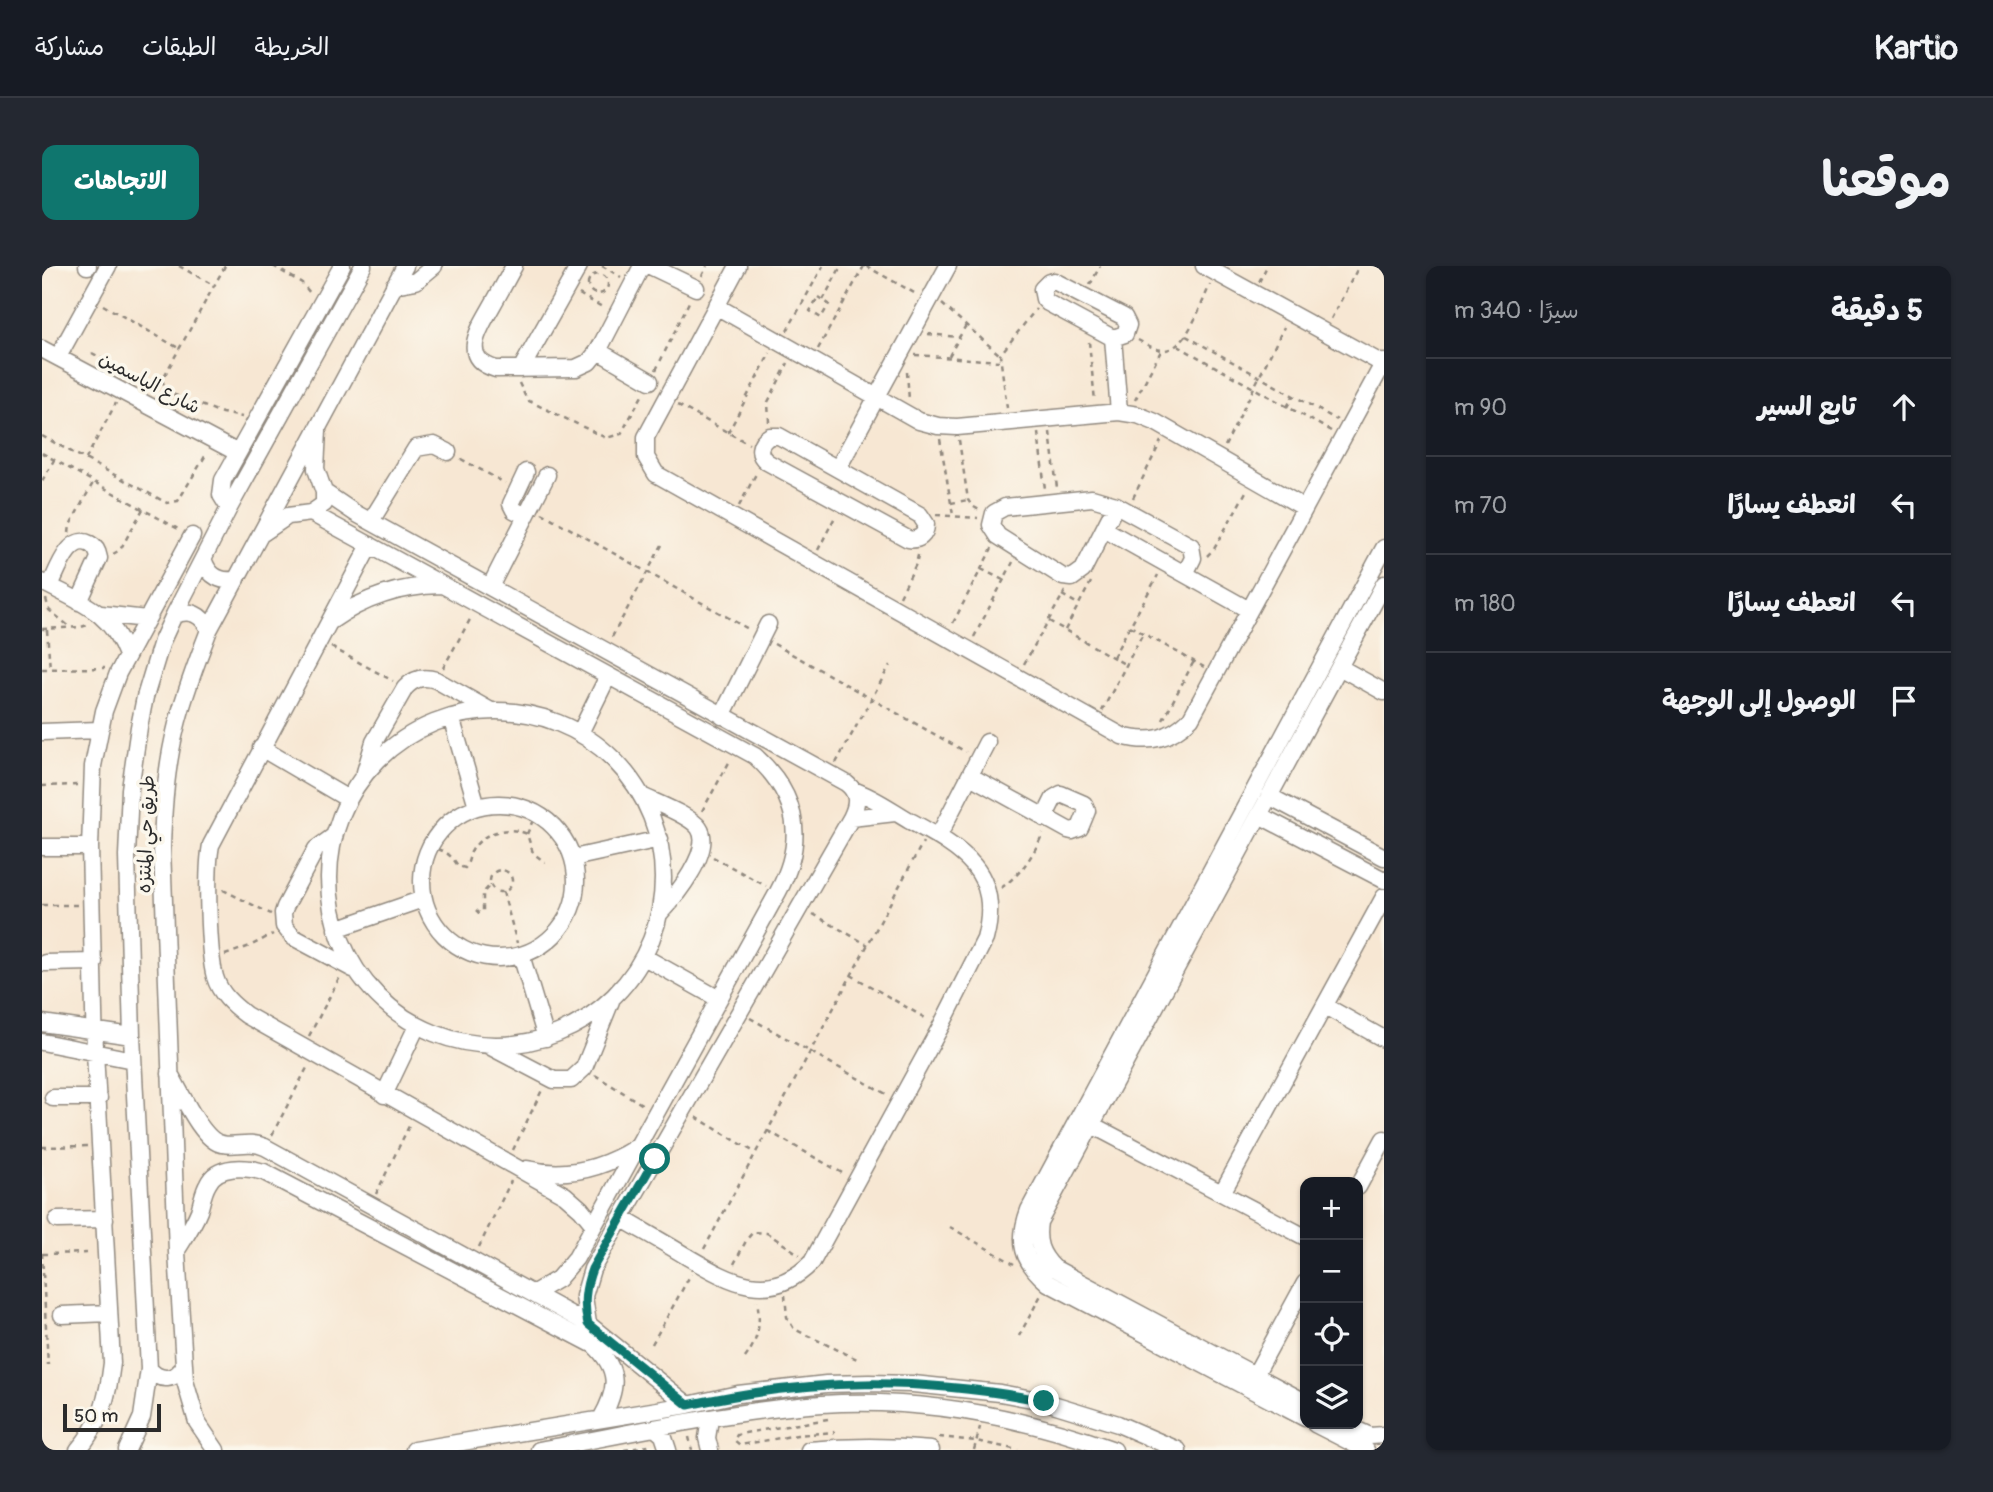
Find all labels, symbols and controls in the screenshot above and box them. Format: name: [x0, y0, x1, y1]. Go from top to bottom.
text: Kartio: [1874, 28, 1958, 69]
text: مشاركة: [35, 33, 104, 62]
text: الطبقات: [142, 33, 217, 62]
text: الخريطة: [255, 33, 329, 62]
button: الاتجاهات: [42, 145, 199, 220]
text: موقعنا: [1821, 150, 1951, 211]
text: 5 دقيقة: [1831, 292, 1923, 329]
text: سيرًا · 340 m: [1454, 296, 1579, 325]
street label: شارع الياسمين: [94, 346, 204, 420]
icon: ahead: [1885, 388, 1923, 426]
text: تابع السير: [1758, 391, 1856, 423]
text: 90 m: [1454, 393, 1507, 422]
icon: left: [1885, 486, 1923, 524]
text: انعطف يسارًا: [1727, 489, 1856, 521]
text: 70 m: [1454, 491, 1507, 520]
icon: left: [1885, 584, 1923, 622]
text: انعطف يسارًا: [1727, 587, 1856, 619]
text: 180 m: [1454, 589, 1516, 618]
icon: arrive: [1885, 682, 1923, 720]
text: الوصول إلى الوجهة: [1662, 685, 1856, 717]
street label: طريق حي المنتزه: [132, 774, 164, 894]
route start: [639, 1143, 670, 1174]
map controls: [1300, 1177, 1363, 1429]
button: +: [1300, 1177, 1363, 1240]
button: −: [1300, 1240, 1363, 1303]
button: locate: [1300, 1303, 1363, 1366]
button: layers: [1300, 1366, 1363, 1429]
route end: [1028, 1385, 1059, 1416]
scale bar: [63, 1401, 161, 1433]
text: 50 m: [74, 1404, 118, 1428]

